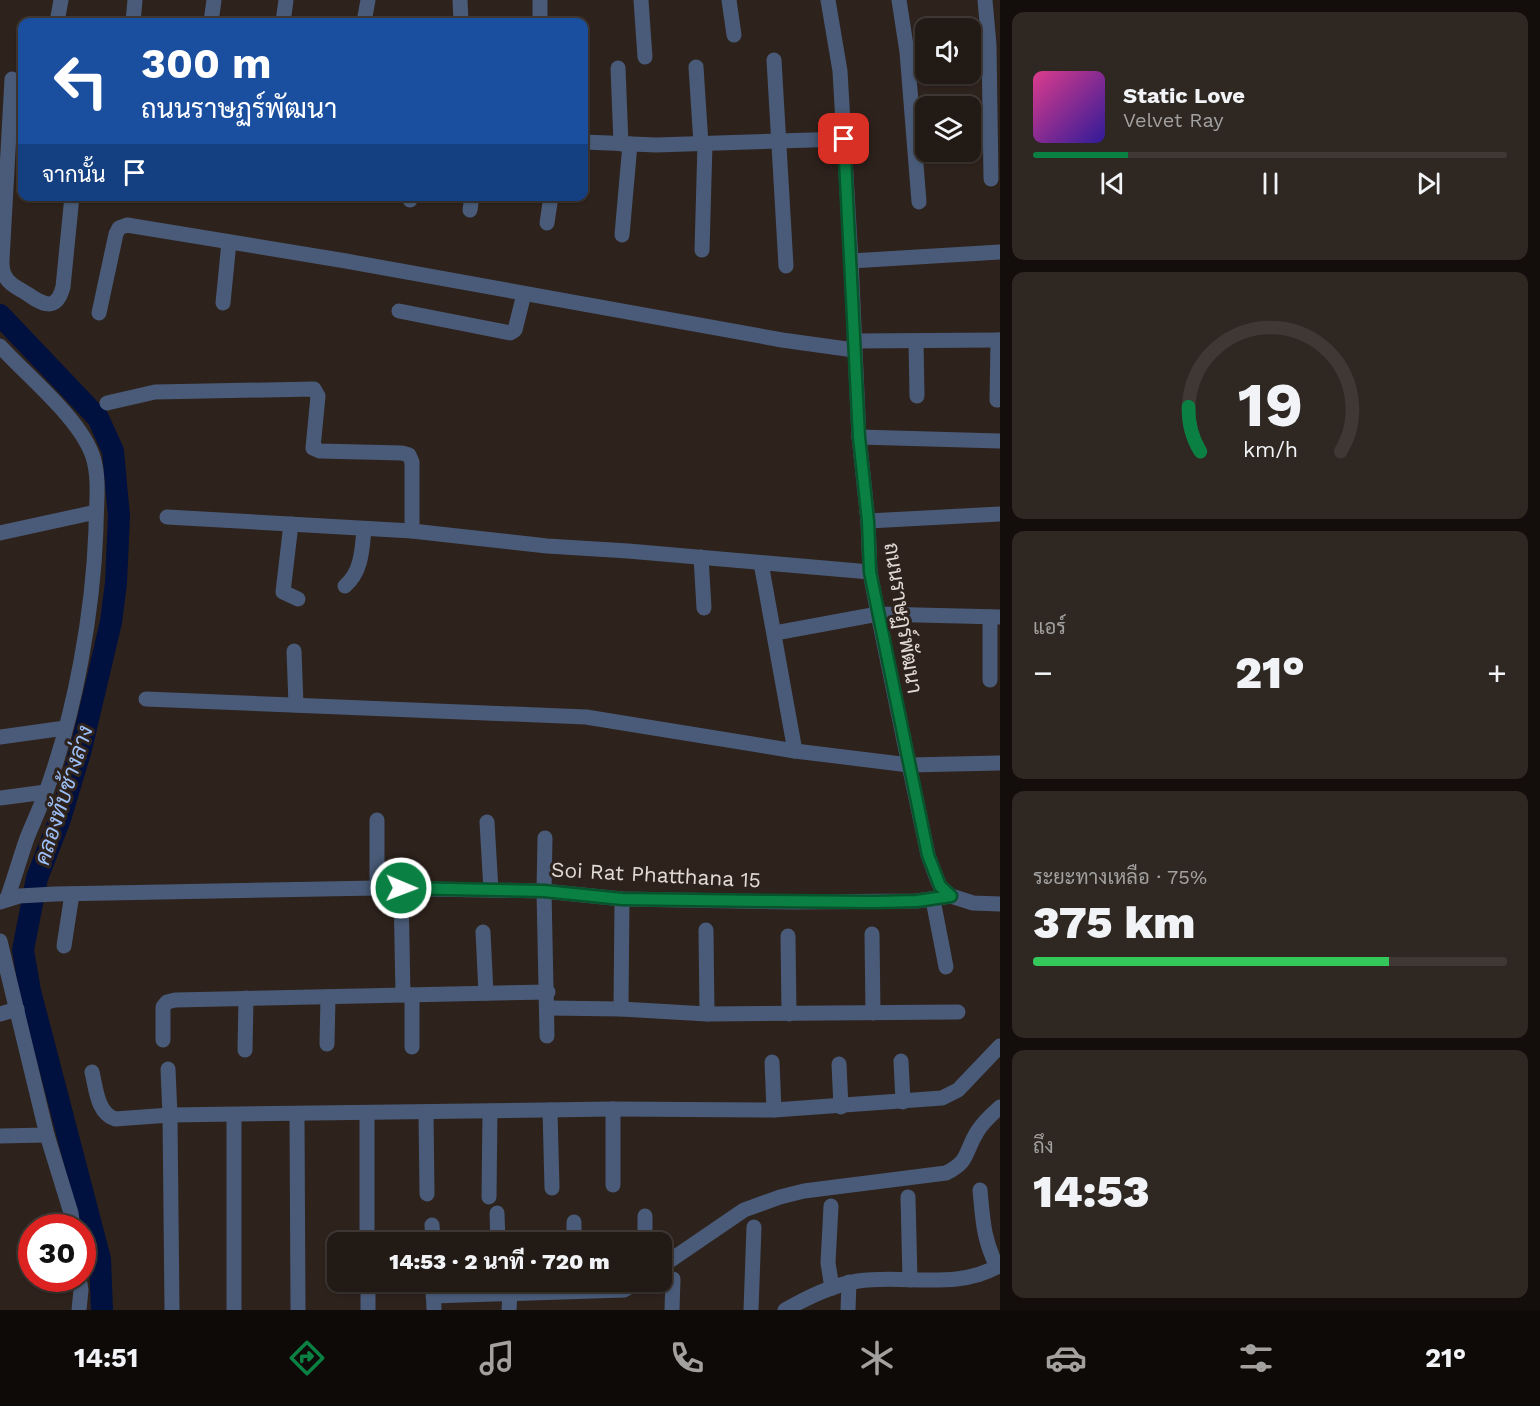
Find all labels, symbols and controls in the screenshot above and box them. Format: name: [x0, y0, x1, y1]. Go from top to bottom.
map controls: [915, 18, 981, 162]
button: sound: [915, 18, 981, 84]
text: 300 m: [141, 39, 272, 88]
icon: left: [42, 42, 120, 120]
text: Static Love: [1123, 83, 1245, 108]
text: ถนนราษฏร์พัฒนา: [141, 93, 337, 125]
button: layers: [915, 96, 981, 162]
text: Velvet Ray: [1123, 108, 1224, 132]
pin: [818, 113, 869, 164]
icon: arrive: [827, 122, 860, 155]
icon: arrive: [118, 156, 151, 189]
text: จากนั้น: [42, 162, 106, 187]
icon: previous: [1096, 167, 1129, 200]
icon: pause: [1254, 167, 1287, 200]
icon: next: [1412, 167, 1445, 200]
text: 19: [1237, 369, 1303, 442]
text: km/h: [1242, 438, 1298, 463]
street label: ถนนราษฏร์พัฒนา: [878, 540, 929, 695]
text: แอร์: [1033, 615, 1066, 639]
text: 21°: [1235, 646, 1305, 699]
text: −: [1033, 653, 1053, 692]
text: +: [1487, 653, 1507, 692]
water label: คลองทับช้างล่าง: [28, 722, 98, 868]
position arrow: [369, 856, 433, 920]
street label: Soi Rat Phatthana 15: [550, 857, 762, 892]
text: ระยะทางเหลือ · 75%: [1033, 865, 1207, 889]
text: 375 km: [1033, 896, 1195, 949]
text: ถึง: [1033, 1134, 1054, 1158]
text: 14:53: [1033, 1165, 1150, 1218]
speed limit sign: 30: [18, 1214, 96, 1292]
text: 14:53 · 2 นาที · 720 m: [389, 1249, 610, 1274]
icon: directions: [286, 1337, 328, 1379]
icon: music: [476, 1337, 518, 1379]
icon: phone: [666, 1337, 708, 1379]
icon: climate: [856, 1337, 898, 1379]
icon: car: [1045, 1337, 1087, 1379]
icon: filters: [1235, 1337, 1277, 1379]
text: 14:51: [74, 1342, 139, 1374]
text: 21°: [1425, 1342, 1466, 1374]

